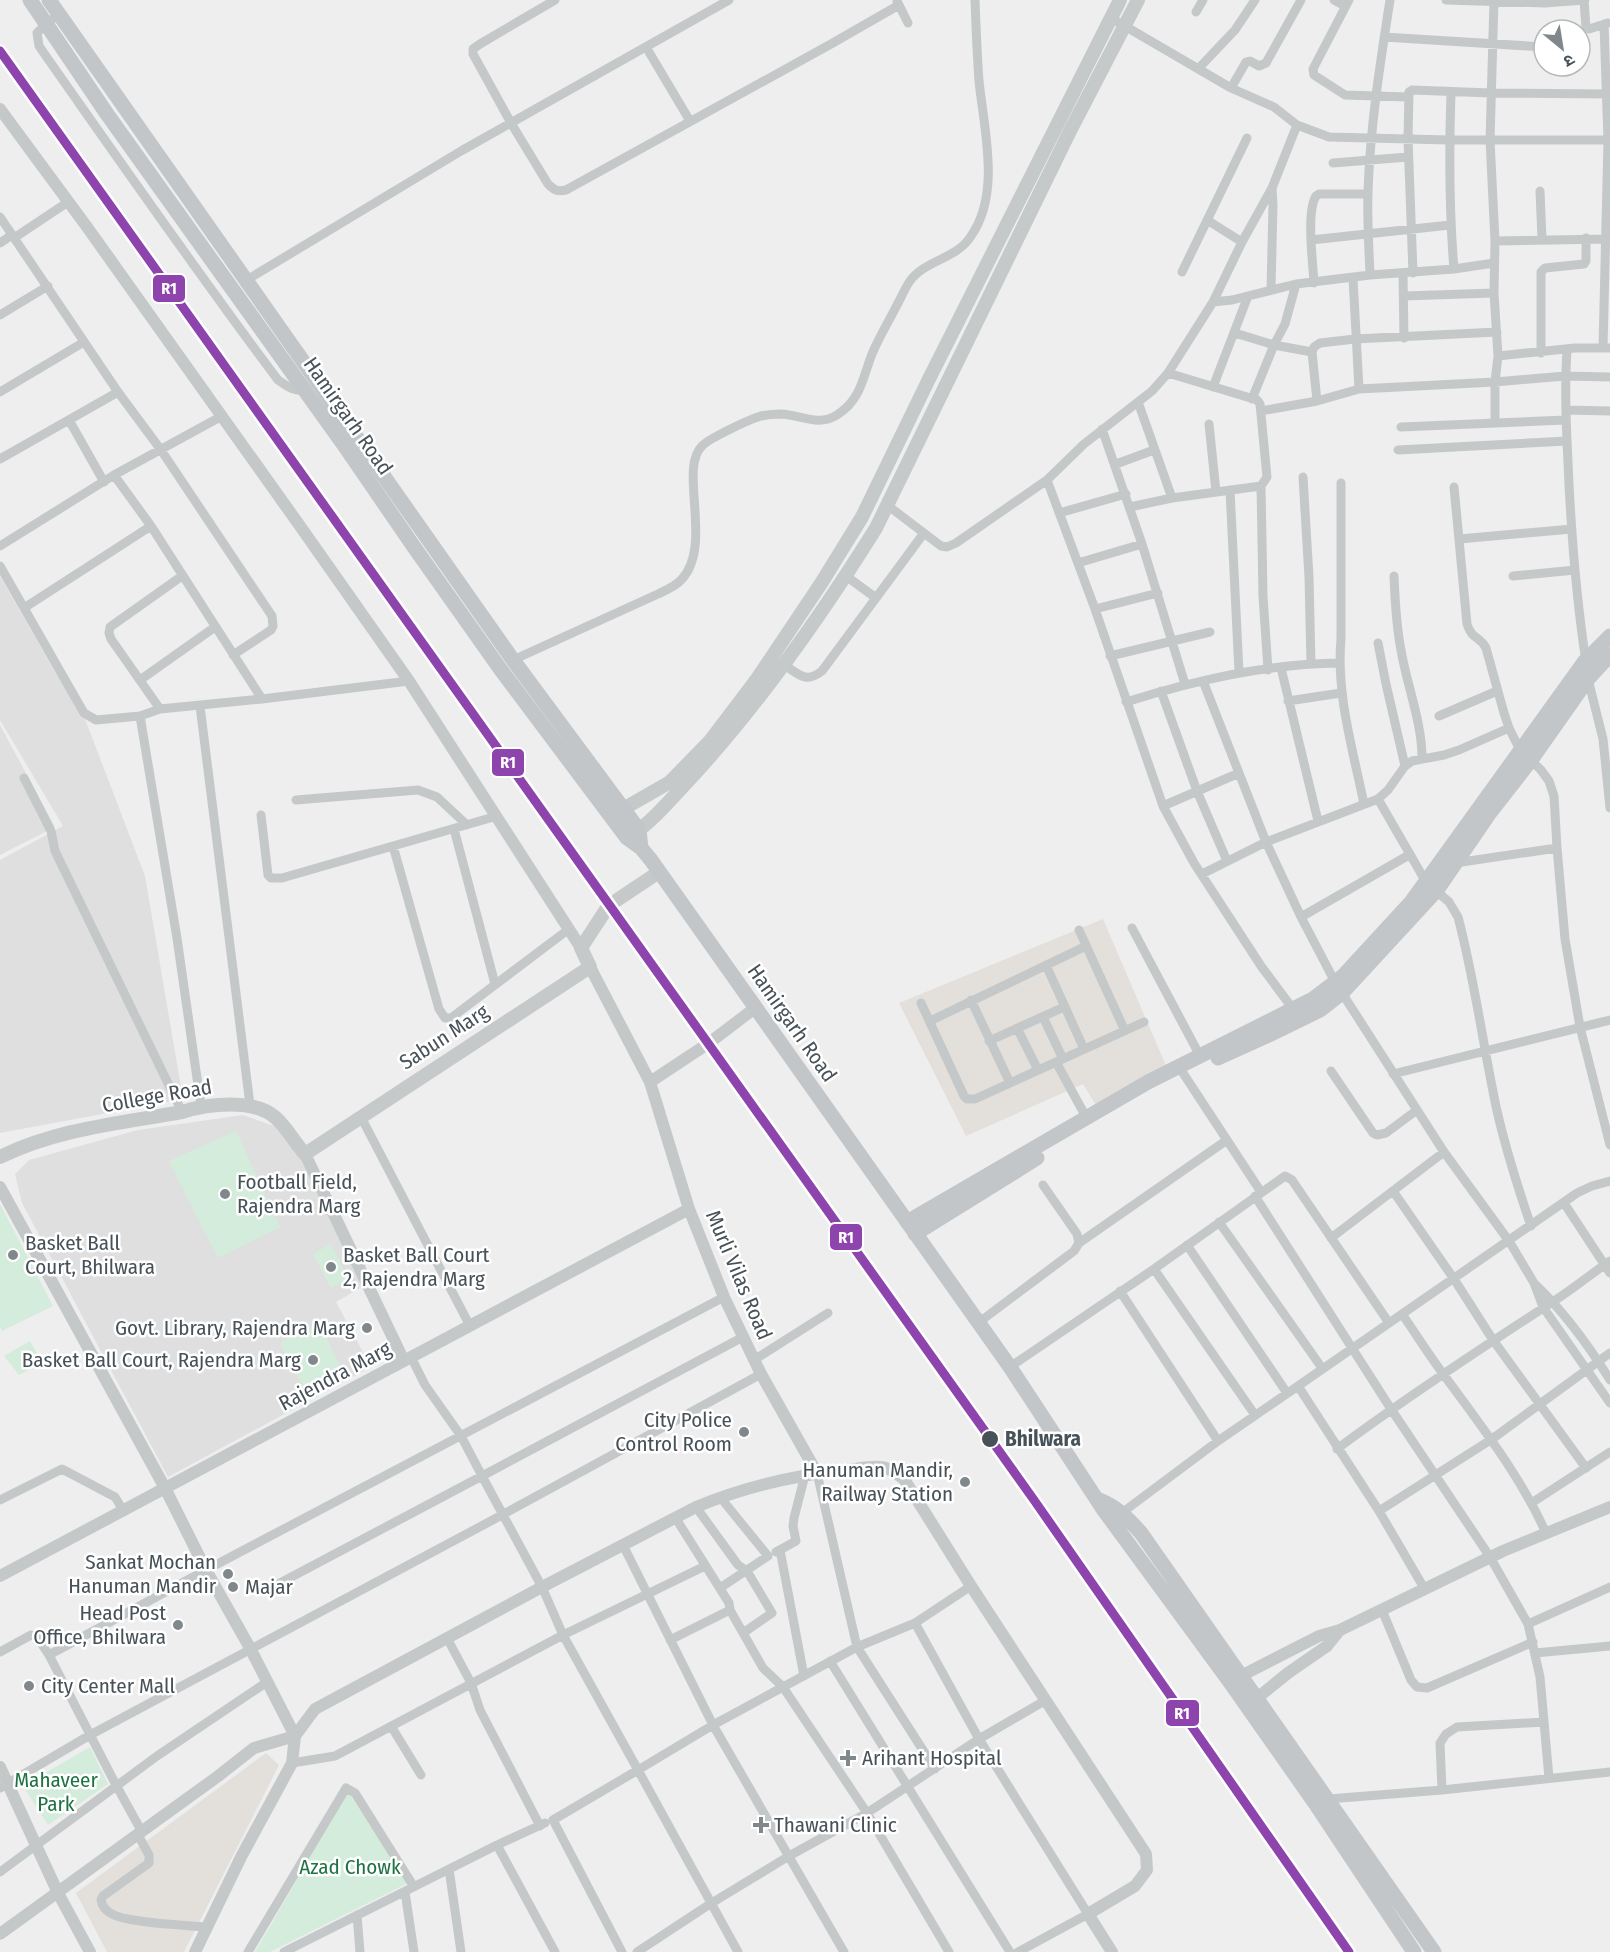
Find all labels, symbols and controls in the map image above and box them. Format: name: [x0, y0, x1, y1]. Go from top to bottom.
north arrow: [1532, 18, 1592, 78]
text: उ: [1560, 50, 1578, 71]
line badge: R1: [152, 274, 186, 303]
text: R1: [161, 279, 177, 298]
street label: Hamirgarh Road: [298, 352, 398, 480]
line badge: R1: [491, 748, 525, 777]
text: R1: [500, 753, 516, 772]
street label: Hamirgarh Road: [742, 959, 842, 1087]
street label: Sabun Marg: [395, 999, 494, 1075]
street label: College Road: [100, 1074, 214, 1118]
place label: Football Field, Rajendra Marg: [237, 1169, 360, 1219]
marker: Football Field, Rajendra Marg: [218, 1187, 232, 1201]
street label: Murli Vilas Road: [700, 1206, 778, 1344]
line badge: R1: [829, 1223, 863, 1251]
text: R1: [838, 1228, 854, 1247]
place label: Basket Ball Court, Bhilwara: [25, 1230, 155, 1280]
place label: Basket Ball Court 2, Rajendra Marg: [343, 1242, 490, 1292]
marker: Basket Ball Court, Bhilwara: [6, 1248, 20, 1262]
marker: Basket Ball Court 2, Rajendra Marg: [324, 1260, 338, 1274]
place label: Govt. Library, Rajendra Marg: [115, 1315, 355, 1341]
marker: Govt. Library, Rajendra Marg: [360, 1321, 374, 1335]
street label: Rajendra Marg: [274, 1336, 396, 1416]
place label: Basket Ball Court, Rajendra Marg: [22, 1347, 301, 1373]
marker: Basket Ball Court, Rajendra Marg: [306, 1353, 320, 1367]
place label: City Police Control Room: [615, 1407, 732, 1457]
marker: City Police Control Room: [737, 1425, 751, 1439]
place label: Bhilwara: [1005, 1426, 1081, 1452]
marker: Bhilwara: [980, 1429, 1000, 1449]
place label: Hanuman Mandir, Railway Station: [803, 1457, 953, 1507]
marker: Hanuman Mandir, Railway Station: [958, 1475, 972, 1489]
place label: Sankat Mochan Hanuman Mandir: [68, 1549, 217, 1599]
marker: Sankat Mochan Hanuman Mandir: [221, 1567, 235, 1581]
place label: Majar: [245, 1574, 294, 1600]
marker: Majar: [226, 1580, 240, 1594]
place label: Head Post Office, Bhilwara: [33, 1600, 166, 1650]
marker: Head Post Office, Bhilwara: [171, 1618, 185, 1632]
place label: City Center Mall: [41, 1673, 175, 1699]
marker: City Center Mall: [22, 1679, 36, 1693]
line badge: R1: [1165, 1699, 1200, 1727]
text: R1: [1174, 1704, 1190, 1723]
place label: Arihant Hospital: [862, 1745, 1002, 1771]
marker: Arihant Hospital: [839, 1749, 857, 1767]
park label: Mahaveer Park: [14, 1767, 98, 1817]
place label: Thawani Clinic: [774, 1812, 897, 1838]
marker: Thawani Clinic: [752, 1816, 770, 1834]
park label: Azad Chowk: [299, 1854, 401, 1880]

